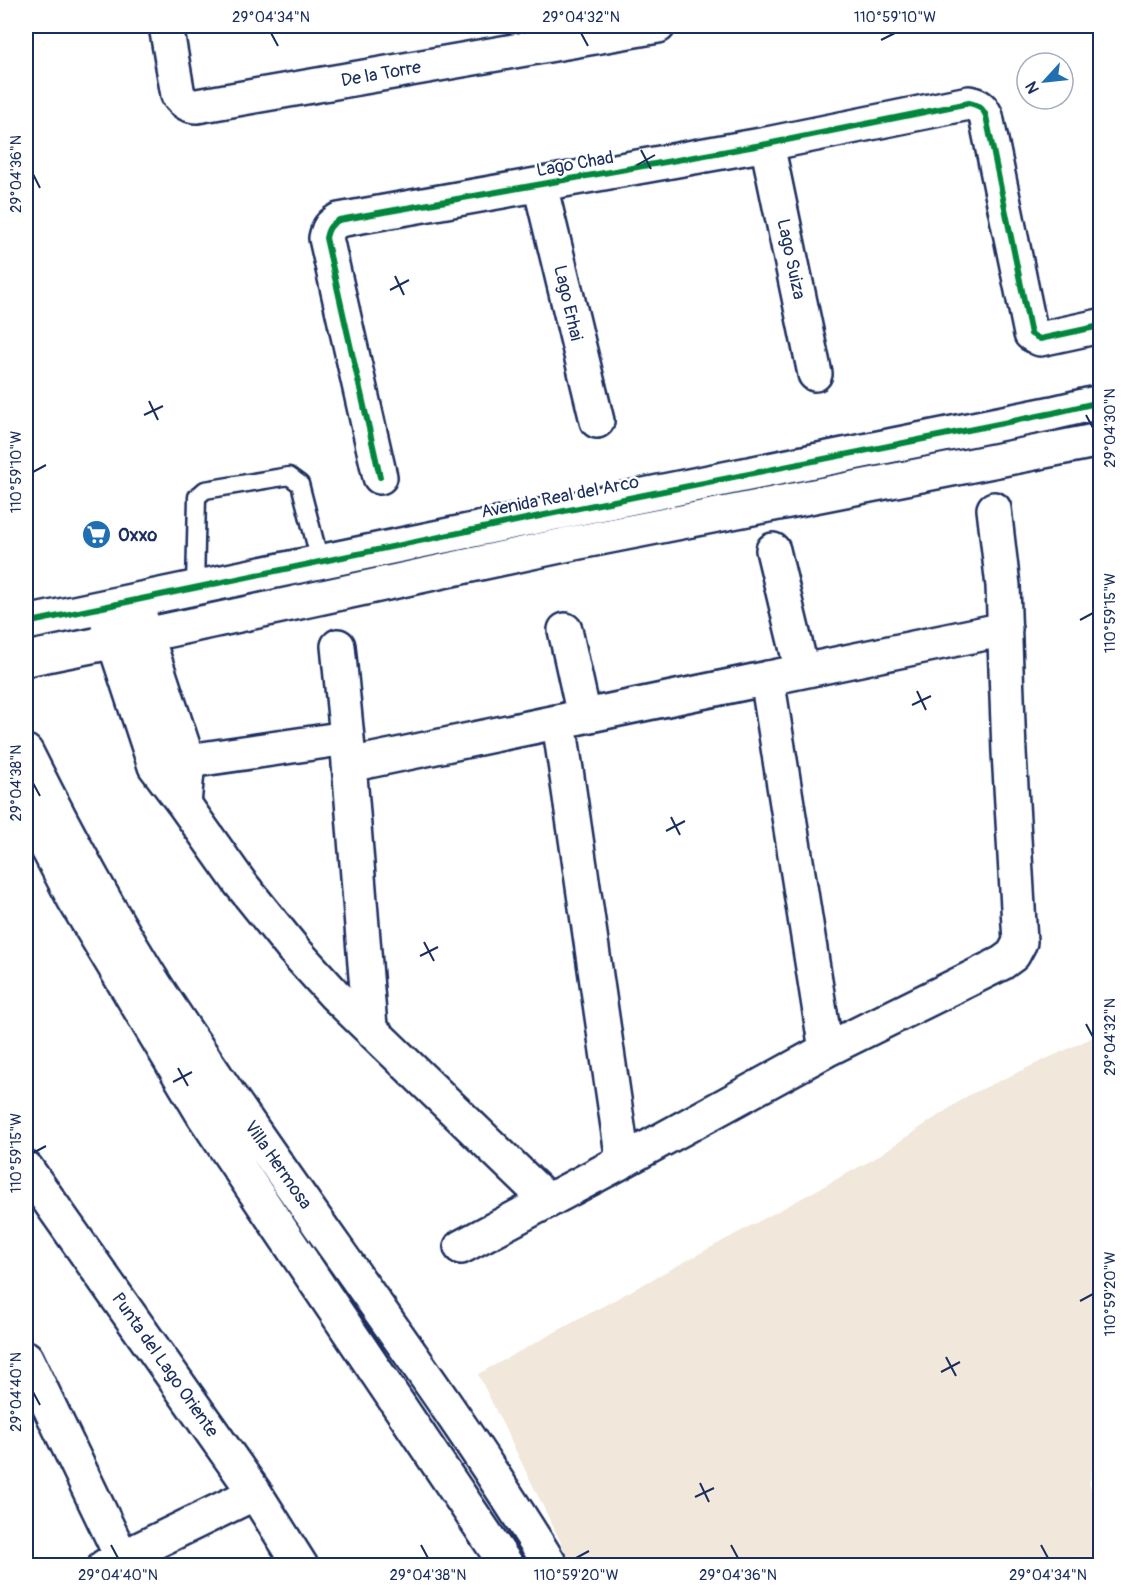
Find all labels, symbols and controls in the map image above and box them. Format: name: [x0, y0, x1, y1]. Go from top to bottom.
text: 29°04'34"N: [232, 8, 310, 27]
text: 29°04'32"N: [542, 8, 620, 27]
text: 110°59'10"W: [854, 8, 936, 27]
north arrow: [1015, 51, 1075, 111]
street label: De la Torre: [339, 56, 423, 92]
text: N: [1021, 78, 1044, 97]
text: 29°04'36"N: [7, 135, 26, 213]
street label: Lago Chad: [535, 146, 615, 182]
street label: Lago Suiza: [771, 217, 811, 301]
street label: Lago Erhai: [548, 263, 588, 343]
text: 29°04'30"N: [1101, 388, 1120, 468]
text: 110°59'10"W: [7, 431, 26, 513]
street label: Avenida Real del Arco: [479, 470, 641, 524]
supermarket icon: Oxxo: [81, 519, 113, 551]
place label: Oxxo: [118, 524, 157, 547]
text: 110°59'15"W: [1101, 573, 1120, 653]
text: 29°04'38"N: [7, 745, 26, 821]
text: 29°04'32"N: [1101, 998, 1120, 1076]
text: 110°59'15"W: [7, 1113, 26, 1193]
street label: Villa Hermosa: [239, 1116, 317, 1214]
text: 110°59'20"W: [1101, 1251, 1120, 1336]
street label: Punta del Lago Oriente: [106, 1288, 224, 1442]
text: 29°04'40"N: [7, 1352, 26, 1432]
text: 29°04'40"N: [78, 1566, 158, 1585]
text: 29°04'38"N: [390, 1566, 466, 1585]
text: 110°59'20"W: [534, 1566, 619, 1585]
text: 29°04'36"N: [699, 1566, 777, 1585]
text: 29°04'34"N: [1009, 1566, 1087, 1585]

